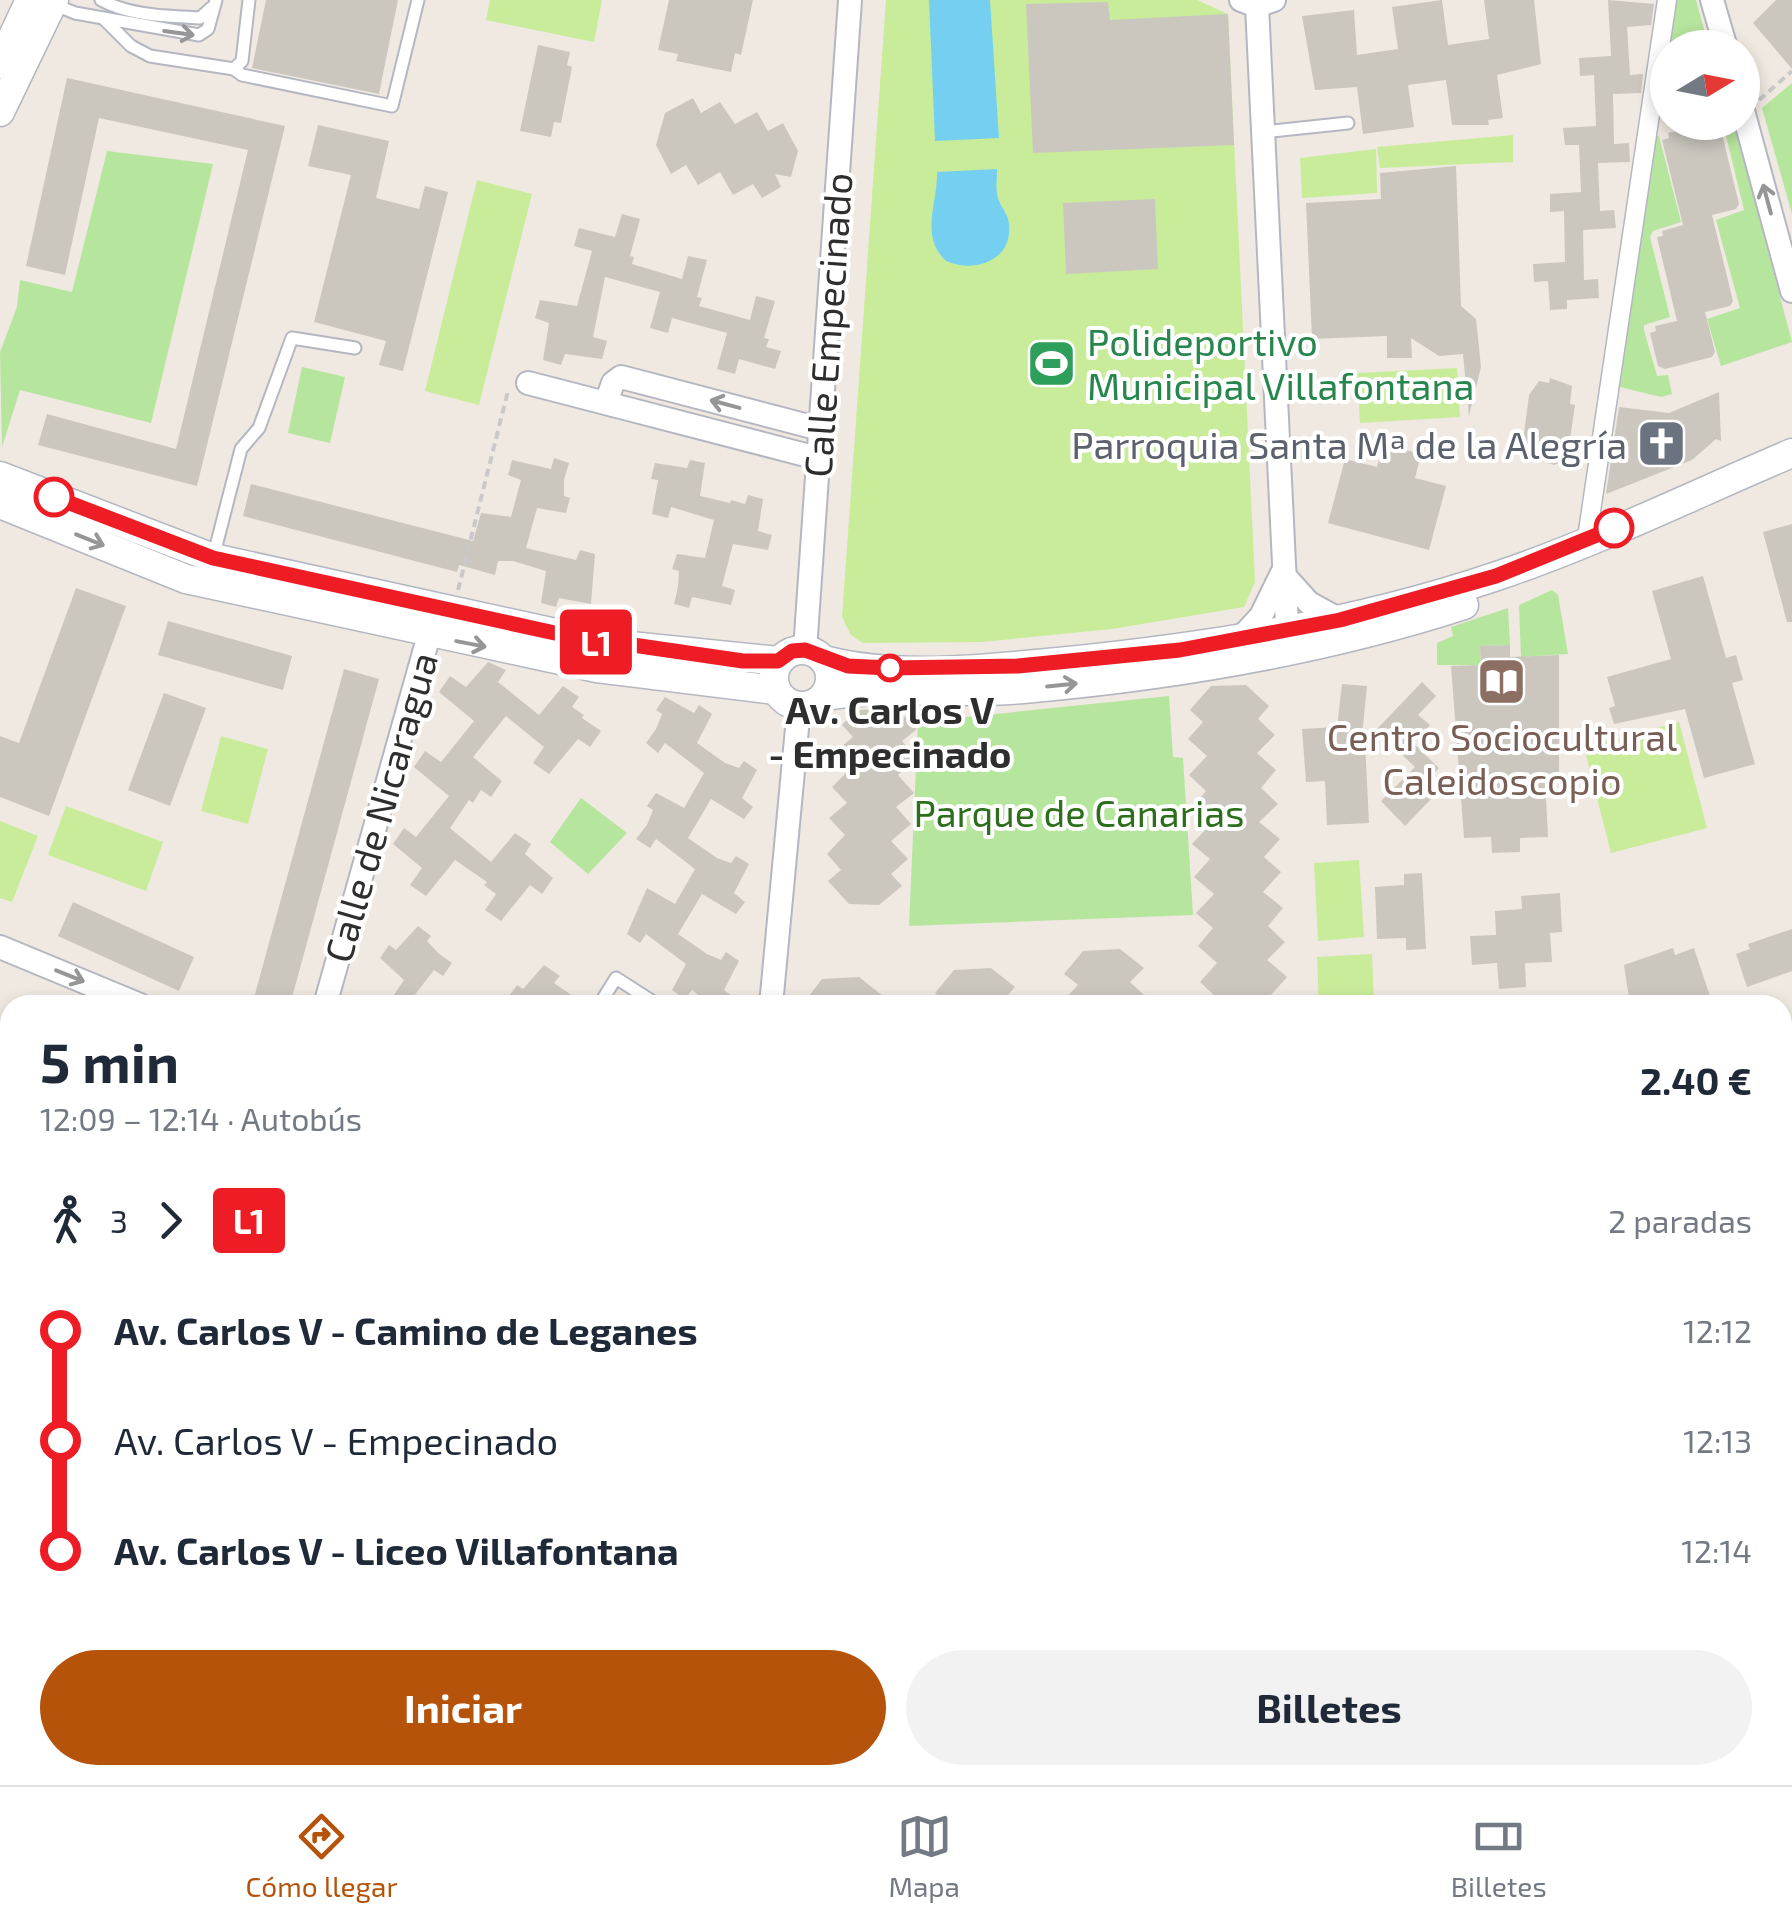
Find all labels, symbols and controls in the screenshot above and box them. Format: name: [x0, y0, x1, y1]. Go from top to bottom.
one-way arrow: [163, 24, 195, 42]
north arrow: [1650, 30, 1760, 140]
map controls: [1650, 30, 1760, 140]
street label: Calle Empecinado: [793, 171, 861, 479]
one-way arrow: [1757, 184, 1776, 215]
place label: Polideportivo Municipal Villafontana: [1087, 318, 1474, 408]
sports icon: Polideportivo Municipal Villafontana: [1026, 337, 1078, 389]
one-way arrow: [710, 393, 741, 412]
church icon: Parroquia Santa Mª de la Alegría: [1636, 418, 1688, 470]
place label: Parroquia Santa Mª de la Alegría: [1071, 421, 1627, 467]
unlabelled marker: [35, 478, 73, 516]
unlabelled marker: [1595, 509, 1633, 547]
one-way arrow: [75, 533, 105, 551]
line badge: L1: [551, 610, 641, 674]
text: L1: [580, 621, 612, 663]
one-way arrow: [454, 635, 486, 654]
street label: Calle de Nicaragua: [314, 647, 446, 967]
marker: Av. Carlos V - Empecinado: [877, 655, 903, 681]
library icon: Centro Sociocultural Caleidoscopio: [1476, 656, 1528, 708]
one-way arrow: [1045, 675, 1078, 694]
place label: Av. Carlos V - Empecinado: [768, 686, 1012, 776]
place label: Centro Sociocultural Caleidoscopio: [1327, 713, 1677, 803]
park label: Parque de Canarias: [913, 789, 1245, 835]
one-way arrow: [54, 968, 85, 986]
text: 5 min: [40, 1028, 179, 1094]
text: 2.40 €: [1640, 1057, 1752, 1103]
text: 12:09 – 12:14 · Autobús: [40, 1099, 362, 1137]
icon: walk: [40, 1193, 95, 1248]
icon: forward: [143, 1193, 198, 1248]
text: L1: [233, 1199, 265, 1241]
text: 3: [110, 1201, 128, 1239]
text: 2 paradas: [1608, 1201, 1752, 1239]
text: Av. Carlos V - Camino de Leganes: [114, 1307, 698, 1353]
text: 12:12: [1683, 1311, 1752, 1349]
text: Av. Carlos V - Empecinado: [114, 1417, 558, 1463]
text: 12:13: [1683, 1421, 1752, 1459]
text: Av. Carlos V - Liceo Villafontana: [114, 1527, 679, 1573]
text: 12:14: [1681, 1531, 1752, 1569]
button: Iniciar: [40, 1650, 886, 1765]
button: Billetes: [906, 1650, 1752, 1765]
tab: Cómo llegar: [245, 1809, 398, 1903]
tab: Mapa: [888, 1809, 960, 1903]
tab: Billetes: [1451, 1809, 1547, 1903]

